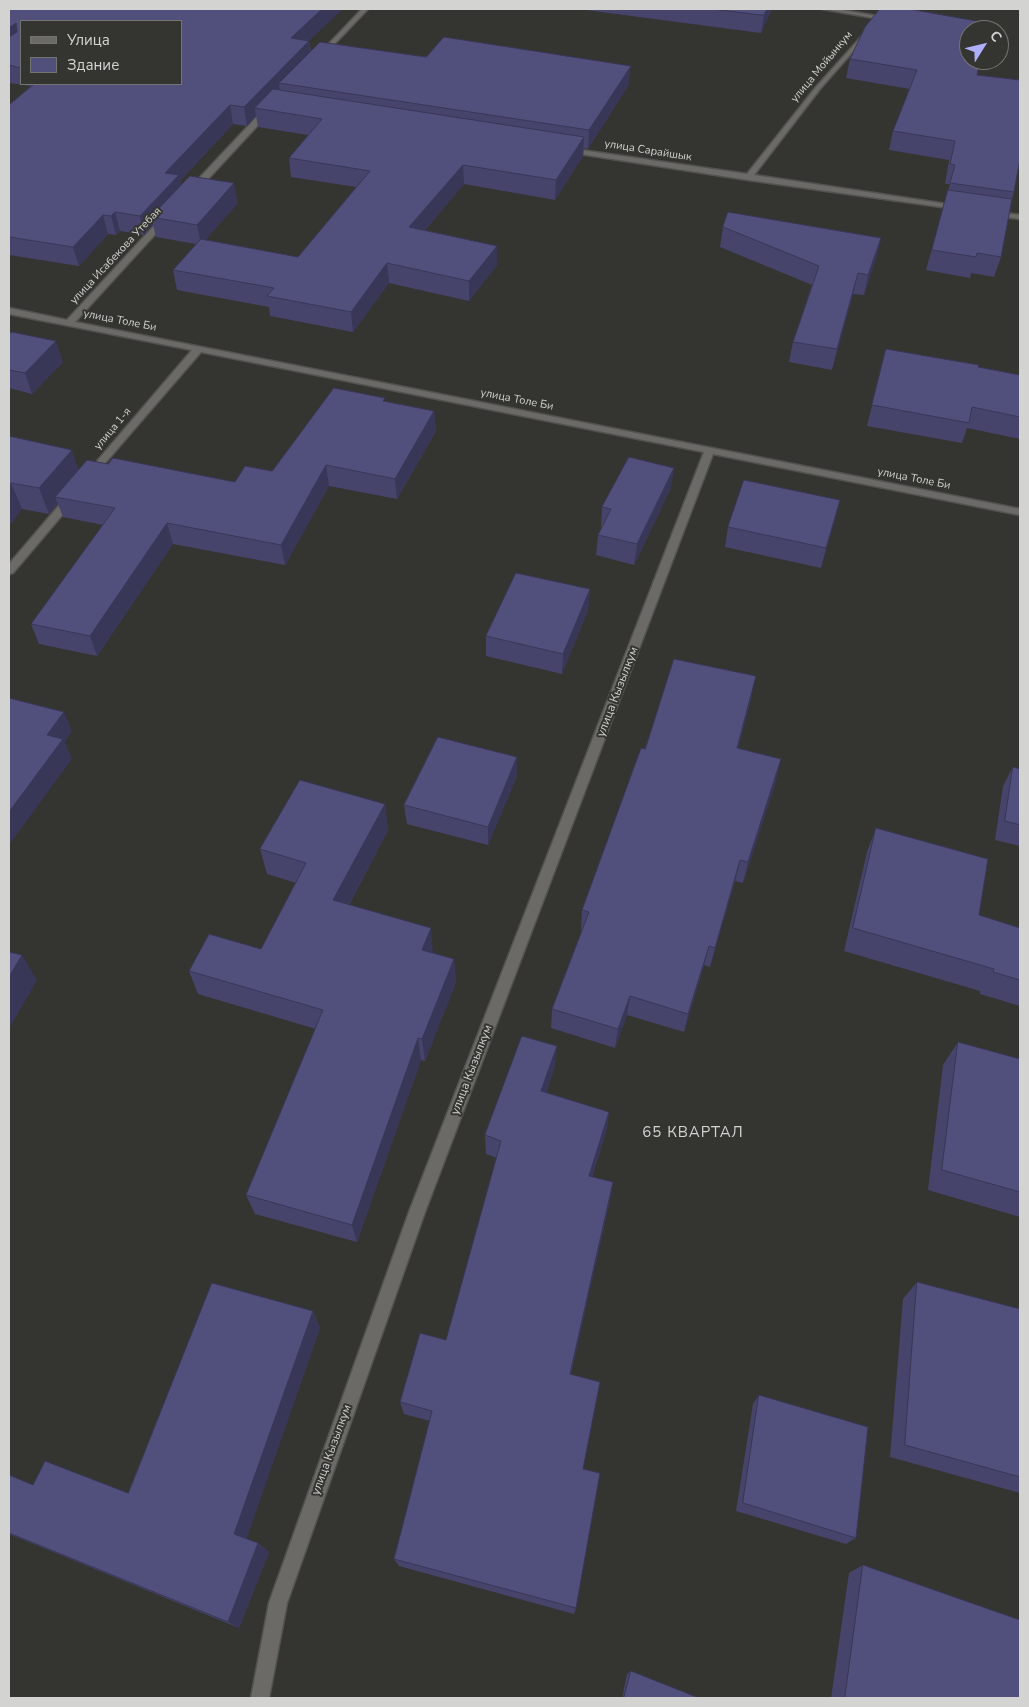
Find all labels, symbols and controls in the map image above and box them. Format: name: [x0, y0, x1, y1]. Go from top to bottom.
legend: [20, 20, 182, 85]
north arrow: [959, 20, 1009, 70]
text: С: [985, 27, 1006, 46]
street label: улица Мойынкум: [788, 29, 856, 105]
text: Улица: [67, 30, 110, 50]
text: Здание: [67, 55, 119, 75]
street label: улица Сарайшык: [603, 138, 693, 164]
street label: улица Исабекова Утебая: [68, 205, 164, 307]
street label: улица Толе Би: [82, 307, 158, 335]
street label: улица Толе Би: [479, 386, 555, 414]
street label: улица 1-я: [92, 405, 134, 453]
street label: улица Толе Би: [876, 465, 952, 493]
street label: улица Кызылкум: [594, 645, 642, 739]
street label: улица Кызылкум: [448, 1023, 496, 1117]
district label: 65 КВАРТАЛ: [641, 1124, 745, 1142]
street label: улица Кызылкум: [309, 1403, 355, 1497]

